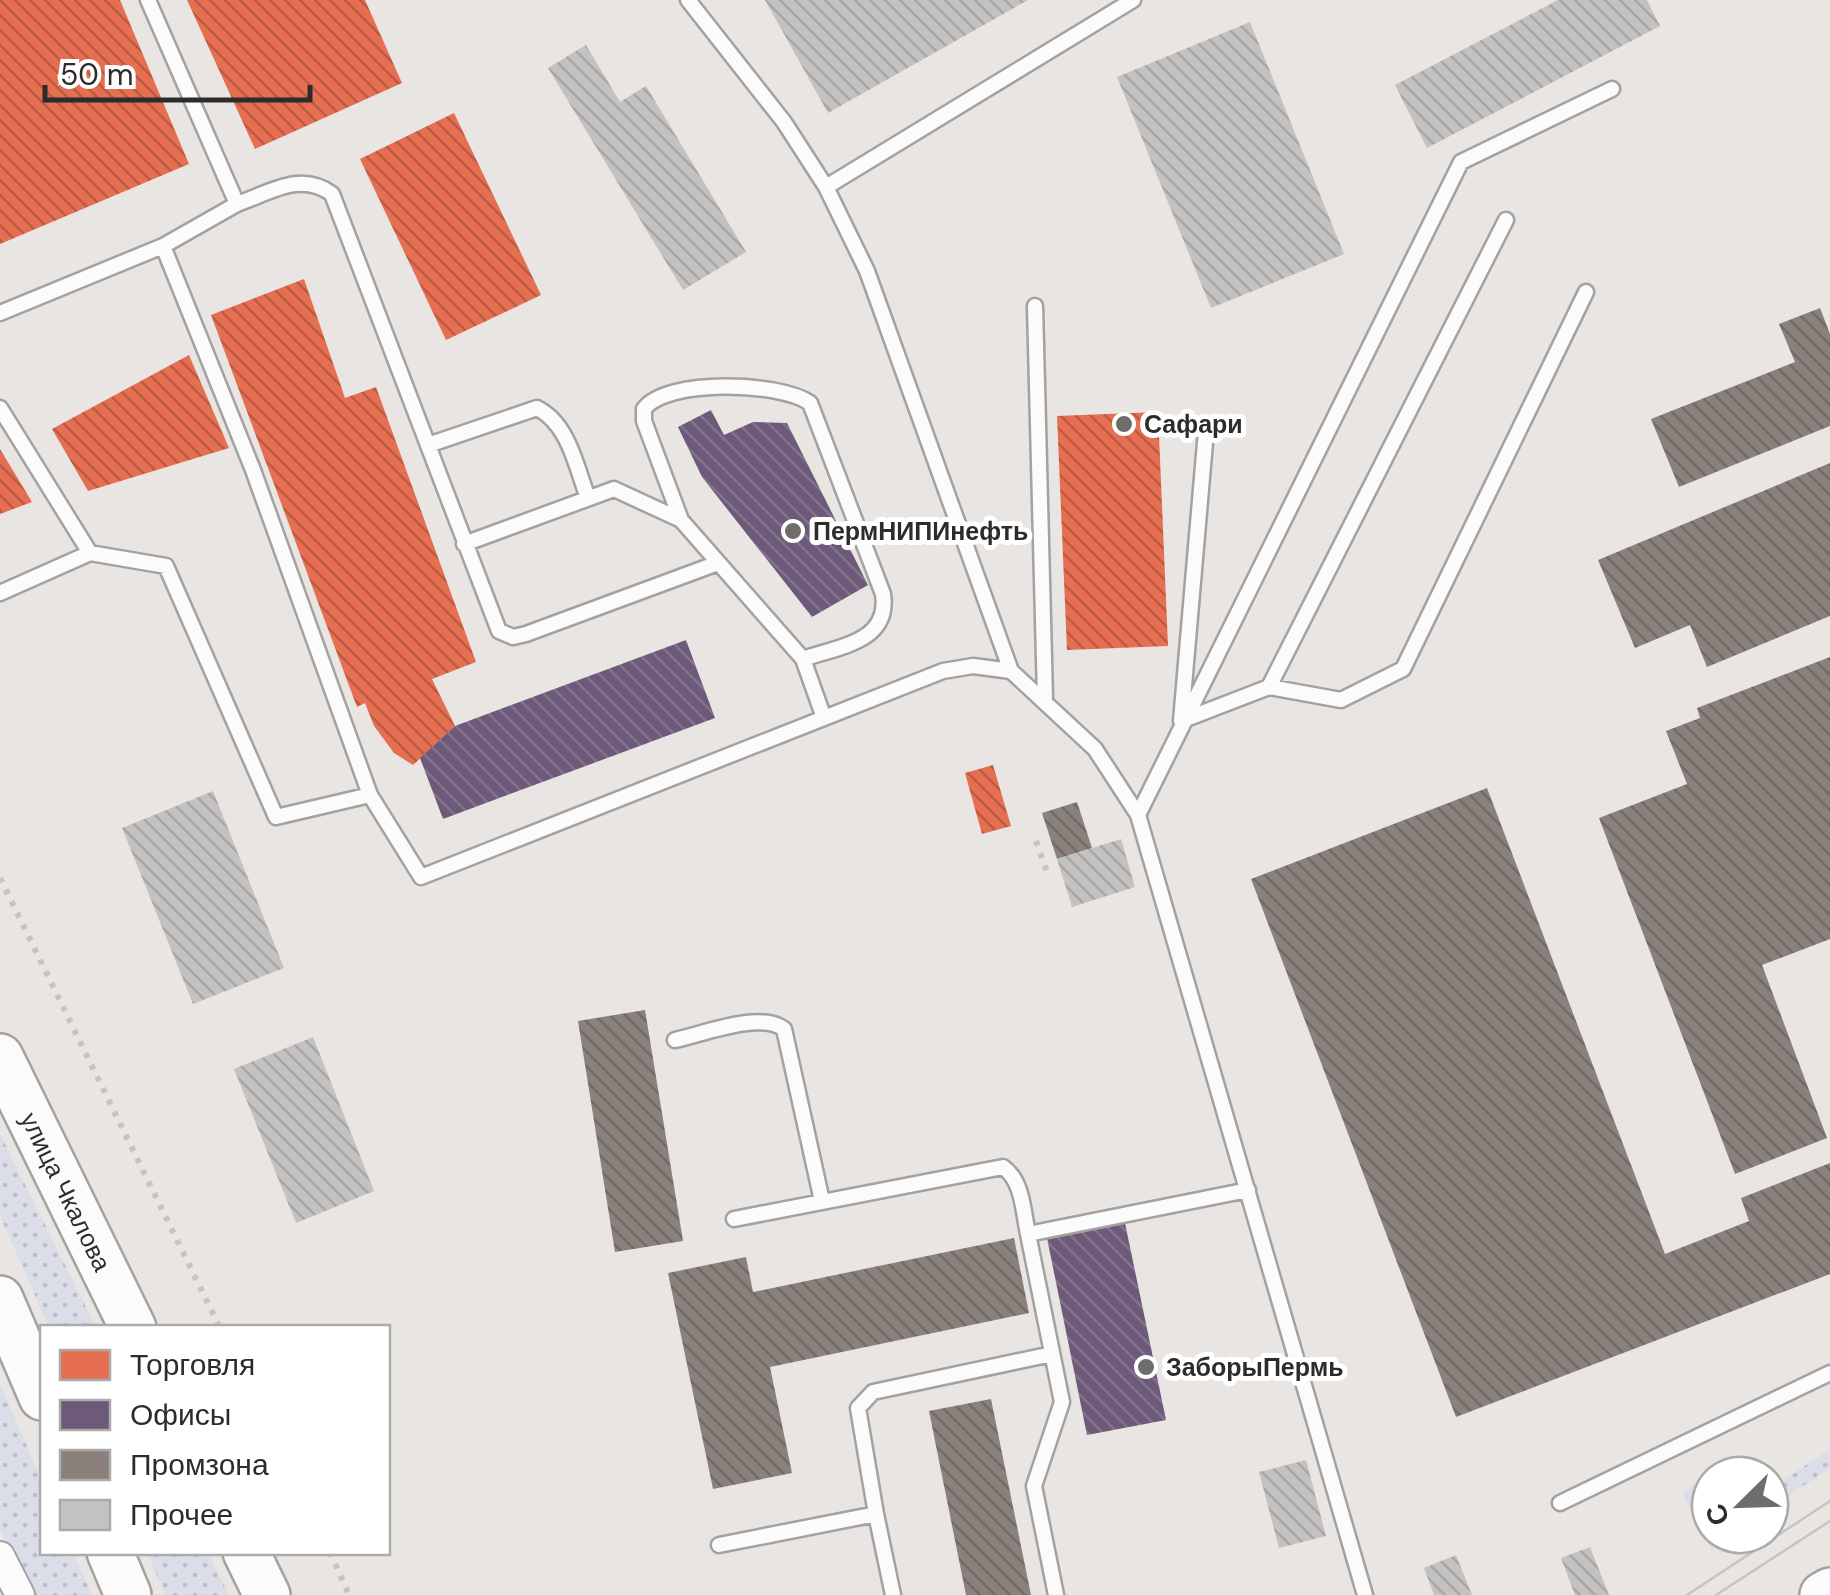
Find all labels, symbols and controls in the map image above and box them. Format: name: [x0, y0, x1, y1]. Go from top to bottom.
scale bar: [45, 40, 310, 102]
text: 50 m: [60, 55, 134, 94]
place label: Сафари: [1144, 408, 1243, 441]
marker: Сафари: [1113, 413, 1135, 435]
place label: ПермНИПИнефть: [813, 515, 1028, 548]
marker: ПермНИПИнефть: [782, 520, 804, 542]
street label: улица Чкалова: [13, 1107, 119, 1277]
legend: [40, 1325, 390, 1555]
text: Торговля: [130, 1345, 255, 1384]
place label: ЗаборыПермь: [1166, 1351, 1344, 1384]
marker: ЗаборыПермь: [1135, 1356, 1157, 1378]
text: Офисы: [130, 1395, 231, 1434]
text: Промзона: [130, 1445, 269, 1484]
north arrow: [1690, 1455, 1790, 1555]
text: Прочее: [130, 1495, 233, 1534]
text: С: [1696, 1498, 1738, 1531]

